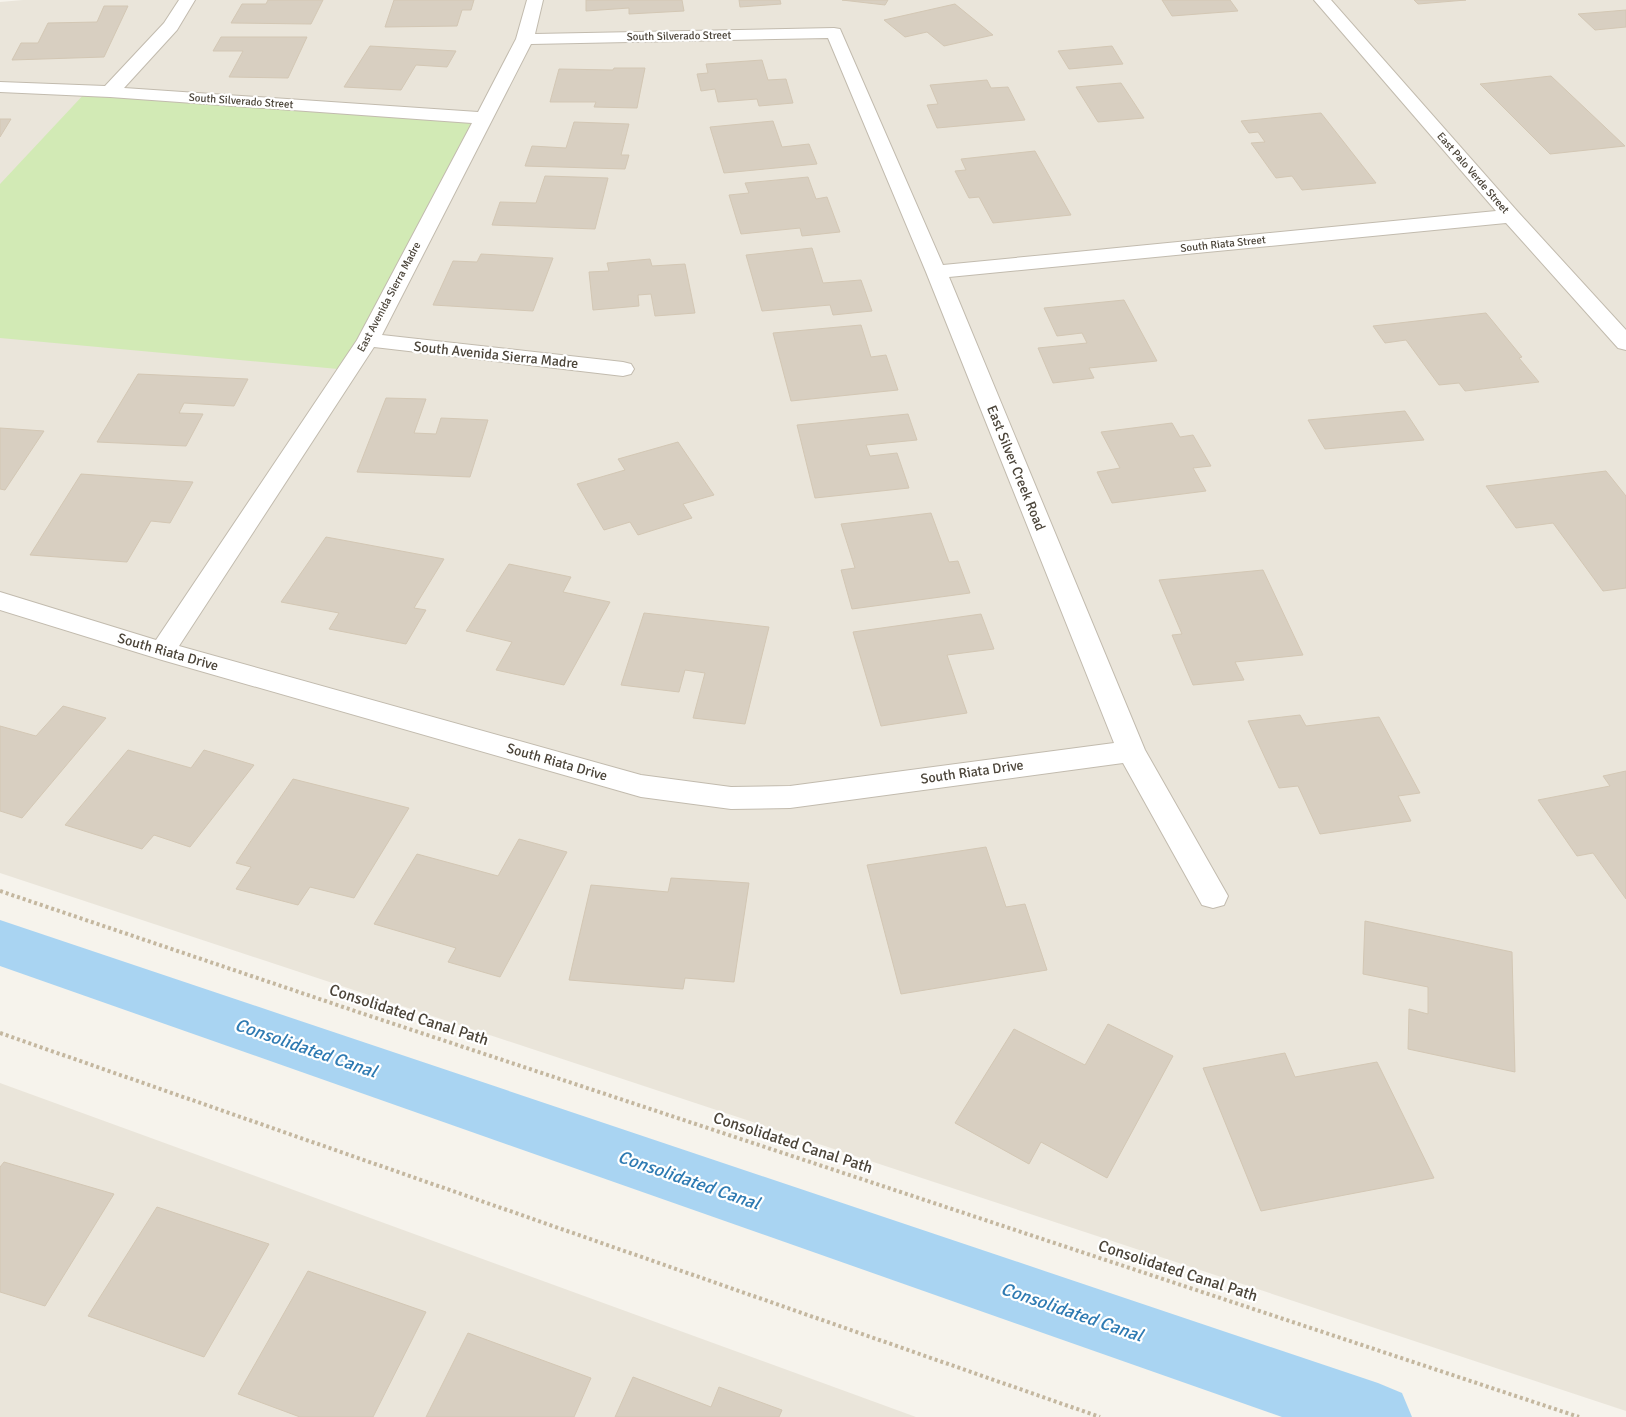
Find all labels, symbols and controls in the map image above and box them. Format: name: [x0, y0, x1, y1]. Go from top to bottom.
street label: South Silverado Street: [626, 29, 732, 43]
street label: South Silverado Street: [188, 91, 294, 111]
street label: East Palo Verde Street: [1434, 130, 1512, 216]
street label: South Riata Street: [1180, 233, 1266, 255]
street label: East Avenida Sierra Madre: [354, 240, 424, 354]
street label: South Avenida Sierra Madre: [413, 338, 579, 372]
street label: East Silver Creek Road: [983, 403, 1049, 533]
street label: South Riata Drive: [116, 630, 220, 674]
street label: South Riata Drive: [505, 740, 609, 784]
street label: South Riata Drive: [919, 756, 1025, 788]
street label: Consolidated Canal Path: [327, 980, 491, 1050]
water label: Consolidated Canal: [232, 1013, 381, 1083]
street label: Consolidated Canal Path: [711, 1108, 875, 1178]
water label: Consolidated Canal: [615, 1145, 764, 1215]
street label: Consolidated Canal Path: [1096, 1236, 1260, 1306]
water label: Consolidated Canal: [998, 1277, 1147, 1347]

